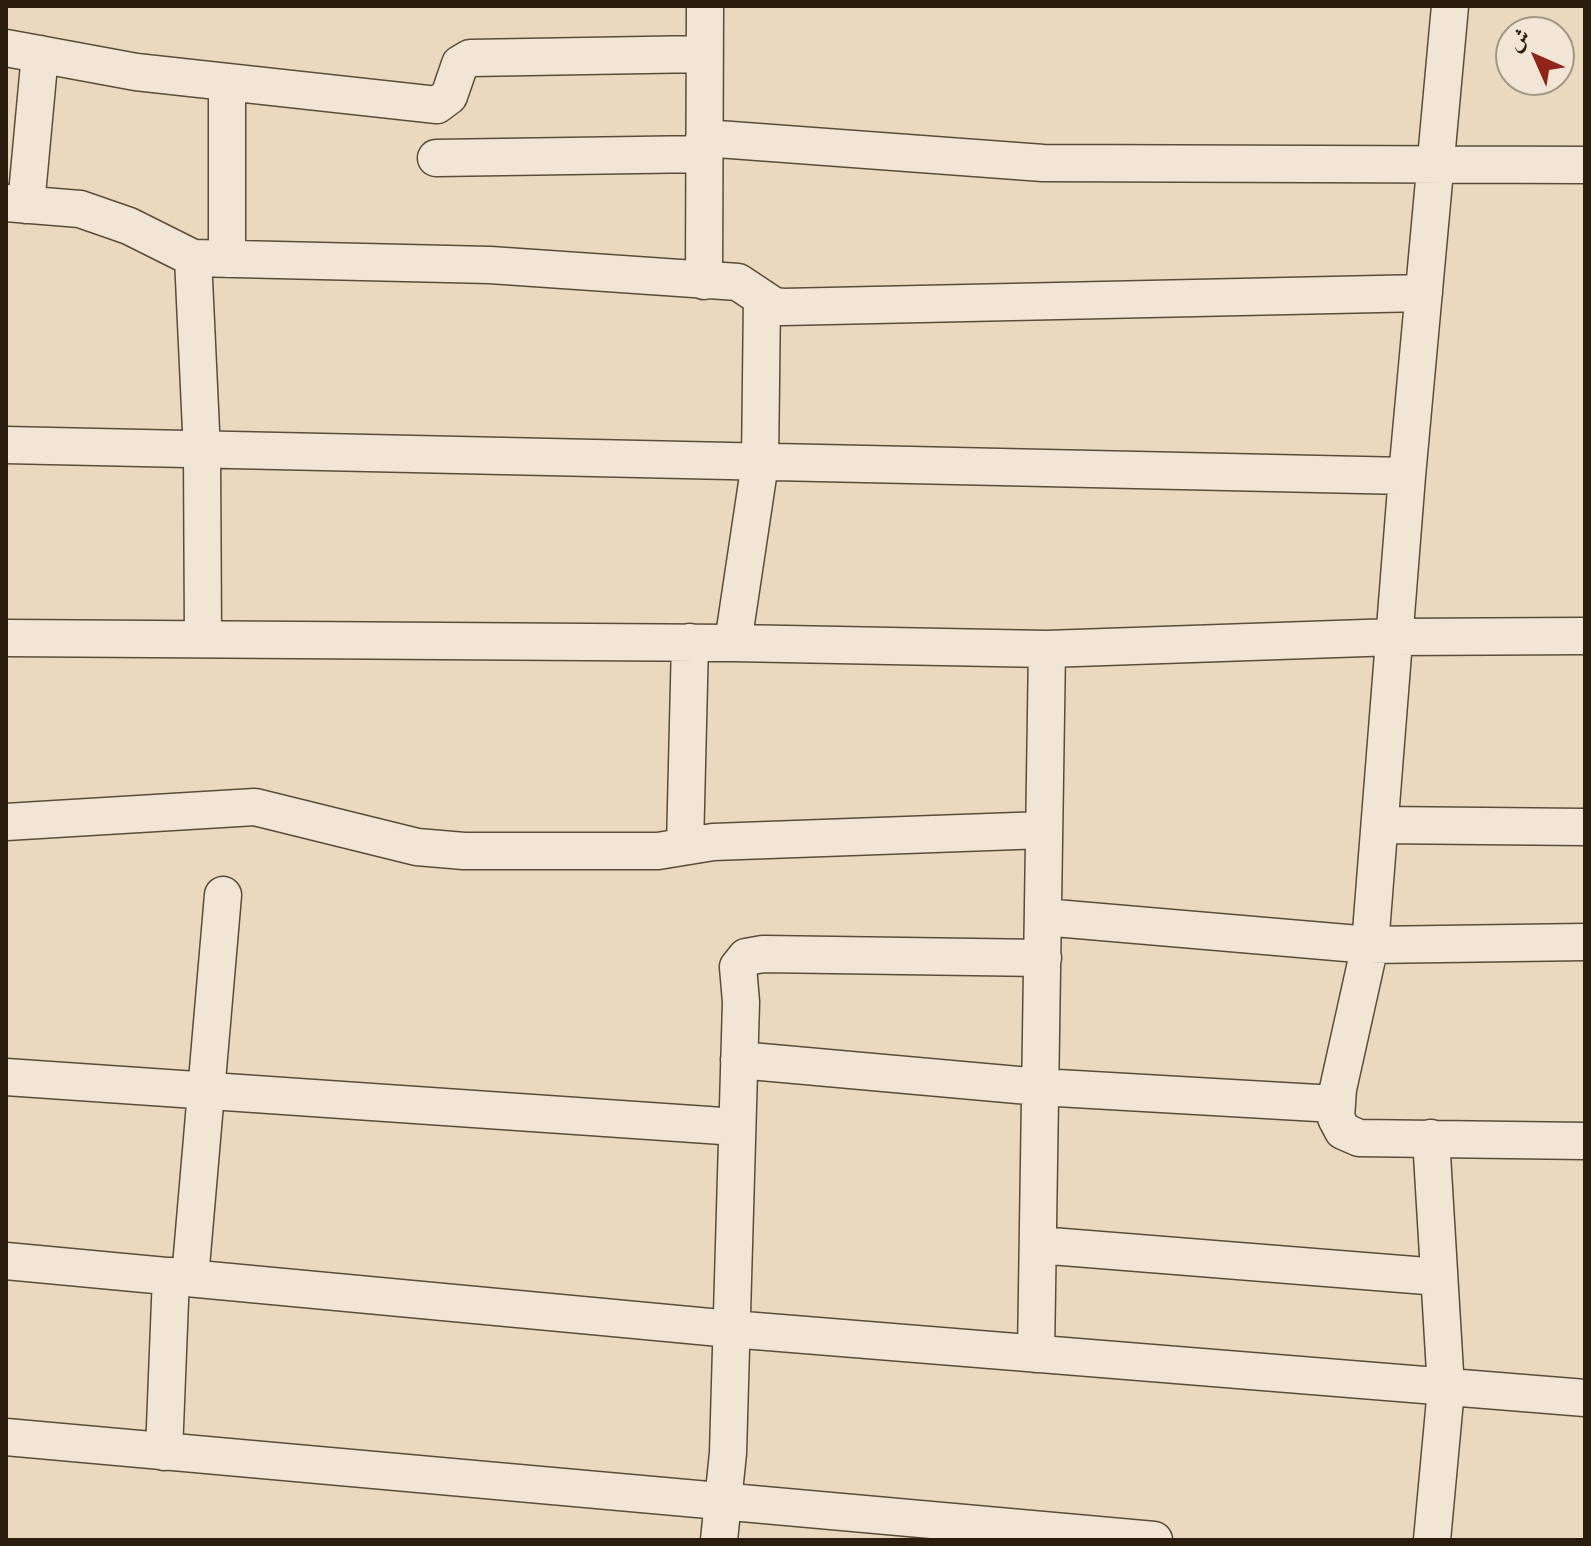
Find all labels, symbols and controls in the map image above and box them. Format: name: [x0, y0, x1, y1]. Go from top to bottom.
north arrow: [1495, 16, 1575, 96]
text: ش: [1504, 25, 1535, 56]

